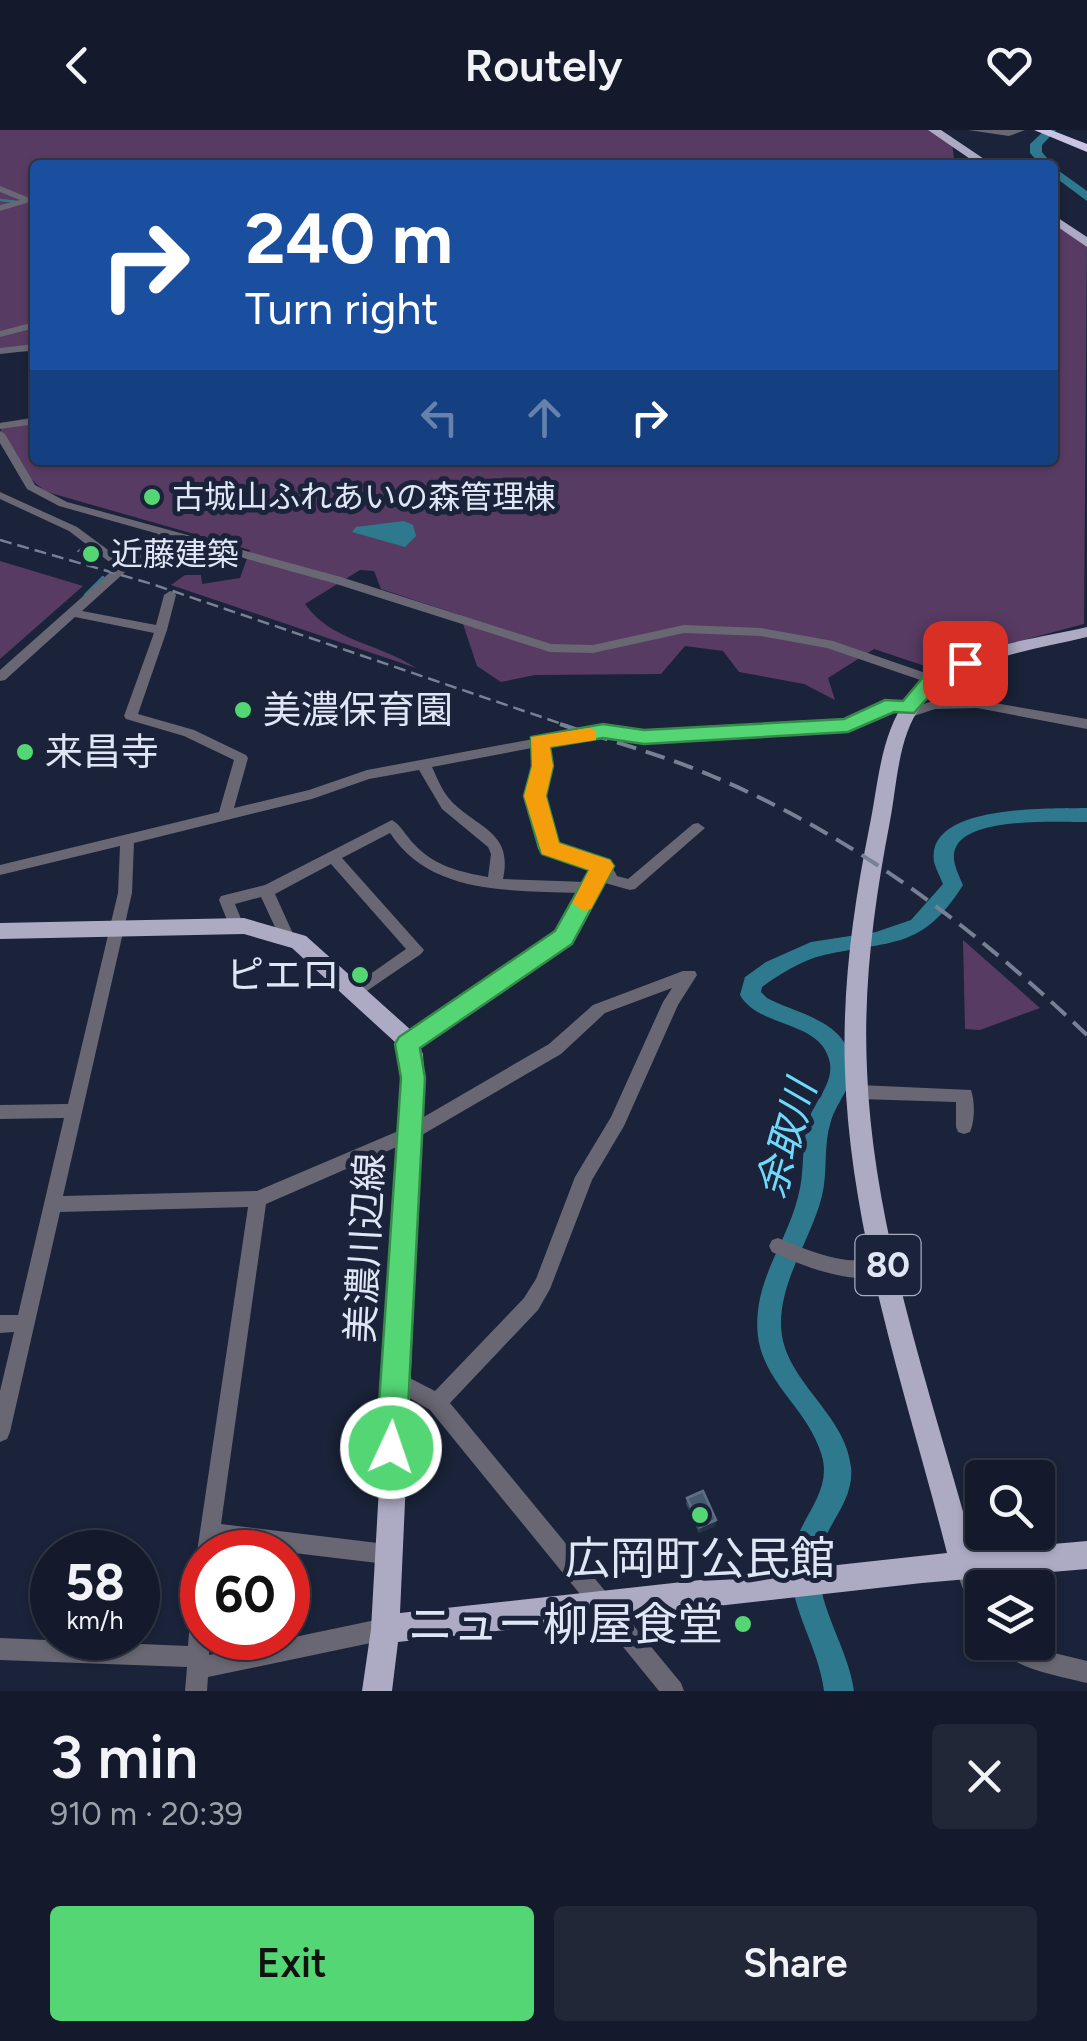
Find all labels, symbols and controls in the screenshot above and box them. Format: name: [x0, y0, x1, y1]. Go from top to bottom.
icon: back: [50, 38, 105, 93]
text: Routely: [464, 38, 623, 92]
icon: heart: [982, 38, 1037, 93]
text: 240 m: [245, 196, 453, 281]
icon: right: [80, 200, 210, 330]
text: Turn right: [245, 281, 438, 335]
icon: left: [412, 390, 467, 445]
icon: ahead: [517, 390, 572, 445]
icon: right: [622, 390, 677, 445]
place label: 古城山ふれあいの森管理棟: [172, 478, 556, 516]
marker: 古城山ふれあいの森管理棟: [141, 486, 163, 508]
place label: 近藤建築: [111, 535, 239, 573]
marker: 近藤建築: [80, 543, 102, 565]
pin: [923, 621, 1008, 706]
icon: arrive: [938, 636, 993, 691]
place label: 美濃保育園: [263, 687, 453, 733]
marker: 美濃保育園: [232, 699, 254, 721]
place label: 来昌寺: [45, 729, 159, 775]
marker: 来昌寺: [14, 741, 36, 763]
place label: ピエロ: [226, 952, 340, 998]
marker: ピエロ: [349, 964, 371, 986]
water label: 余取川: [746, 1071, 827, 1203]
street label: 美濃川辺線: [337, 1152, 393, 1344]
road number: 80: [856, 1235, 920, 1295]
position arrow: [339, 1396, 443, 1500]
map controls: [965, 1460, 1055, 1660]
button: search: [965, 1460, 1055, 1550]
marker: 広岡町公民館: [689, 1504, 711, 1526]
speed limit sign: 60: [180, 1530, 310, 1660]
place label: 広岡町公民館: [565, 1531, 835, 1585]
text: 58: [65, 1552, 125, 1613]
button: layers: [965, 1570, 1055, 1660]
place label: ニュー柳屋食堂: [408, 1597, 723, 1651]
text: km/h: [66, 1605, 124, 1635]
marker: ニュー柳屋食堂: [732, 1613, 754, 1635]
text: 3 min: [50, 1721, 198, 1793]
button: close: [932, 1724, 1037, 1829]
text: 910 m · 20:39: [50, 1795, 243, 1833]
button: Exit: [50, 1906, 534, 2021]
button: Share: [554, 1906, 1037, 2021]

